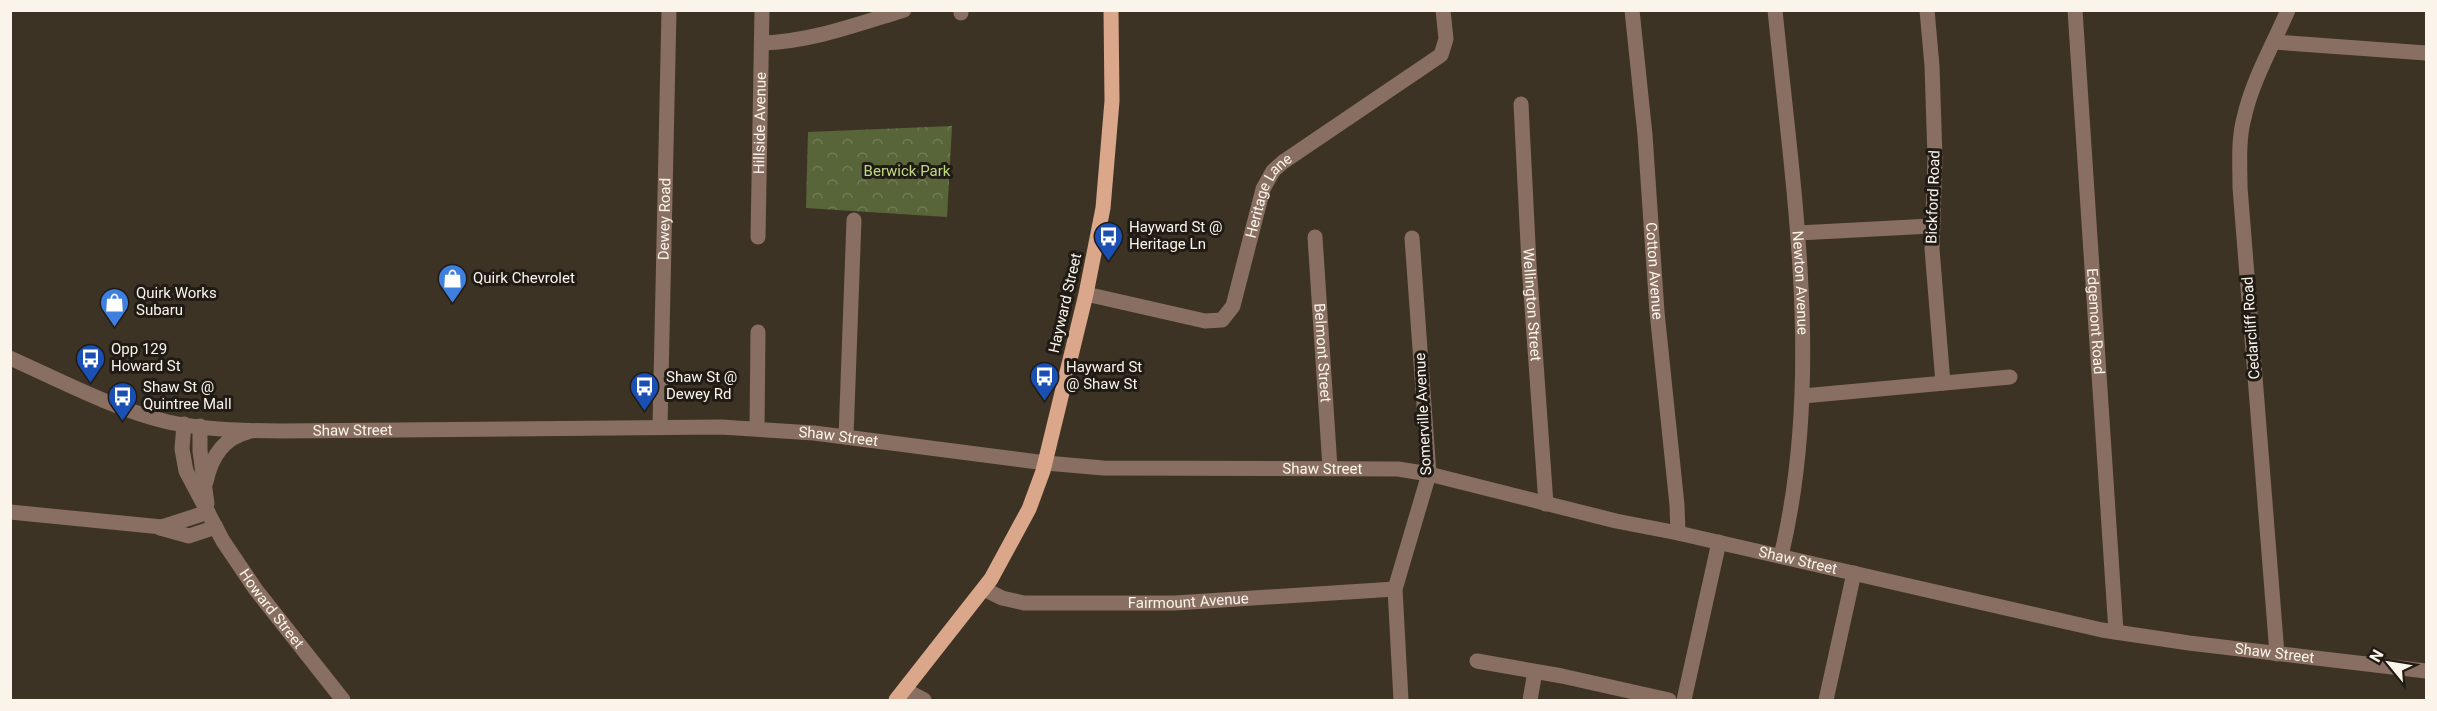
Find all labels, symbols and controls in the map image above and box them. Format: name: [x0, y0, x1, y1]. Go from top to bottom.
street label: Hillside Avenue: [750, 72, 770, 174]
street label: Heritage Lane: [1242, 150, 1295, 240]
street label: Bickford Road: [1922, 150, 1944, 244]
park label: Berwick Park: [864, 162, 951, 180]
street label: Dewey Road: [655, 178, 674, 260]
place label: Hayward St @ Heritage Ln: [1129, 218, 1222, 253]
bus stop icon: Hayward St @ Heritage Ln: [1092, 220, 1124, 262]
street label: Cotton Avenue: [1642, 222, 1667, 321]
street label: Newton Avenue: [1788, 230, 1812, 335]
street label: Wellington Street: [1519, 247, 1545, 362]
street label: Hayward Street: [1045, 251, 1085, 355]
shop icon: Quirk Chevrolet: [436, 262, 468, 304]
street label: Edgemont Road: [2083, 268, 2108, 375]
place label: Quirk Chevrolet: [473, 269, 575, 287]
street label: Cedarcliff Road: [2238, 276, 2264, 380]
place label: Quirk Works Subaru: [136, 284, 217, 319]
shop icon: Quirk Works Subaru: [99, 286, 131, 328]
street label: Belmont Street: [1310, 303, 1335, 403]
place label: Opp 129 Howard St: [111, 340, 181, 375]
bus stop icon: Opp 129 Howard St: [74, 342, 106, 384]
street label: Somerville Avenue: [1411, 352, 1435, 476]
place label: Hayward St @ Shaw St: [1066, 358, 1142, 393]
bus stop icon: Hayward St @ Shaw St: [1029, 360, 1061, 402]
place label: Shaw St @ Dewey Rd: [666, 368, 737, 403]
bus stop icon: Shaw St @ Dewey Rd: [629, 370, 661, 412]
place label: Shaw St @ Quintree Mall: [143, 378, 232, 413]
bus stop icon: Shaw St @ Quintree Mall: [106, 380, 138, 422]
street label: Shaw Street: [313, 421, 393, 440]
street label: Shaw Street: [798, 423, 879, 450]
street label: Shaw Street: [1282, 460, 1362, 478]
street label: Shaw Street: [1757, 543, 1839, 578]
street label: Howard Street: [235, 566, 308, 652]
street label: Fairmount Avenue: [1128, 589, 1249, 612]
north arrow: [2359, 633, 2419, 693]
street label: Shaw Street: [2234, 639, 2315, 667]
text: N: [2365, 646, 2387, 665]

